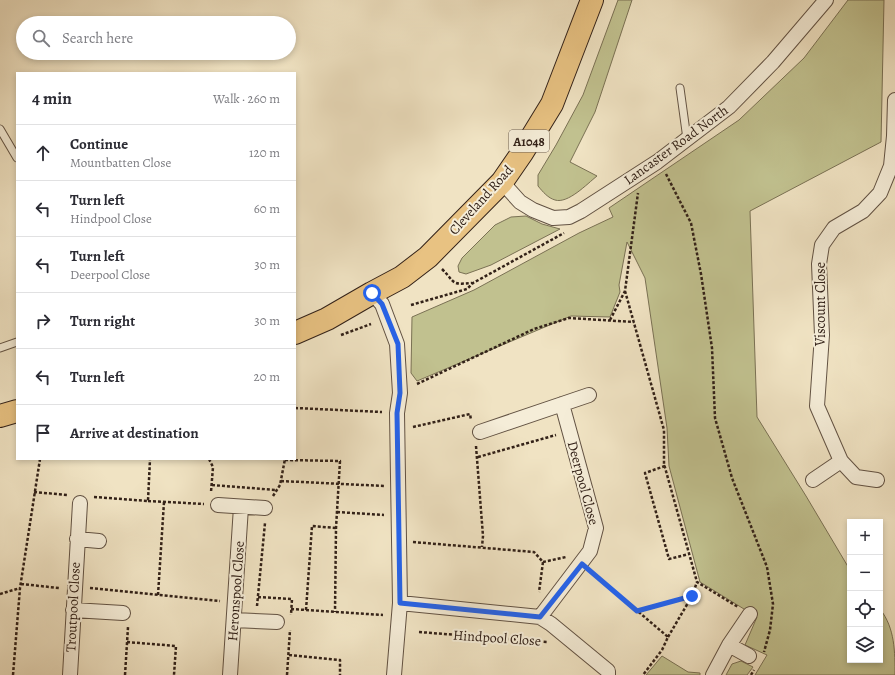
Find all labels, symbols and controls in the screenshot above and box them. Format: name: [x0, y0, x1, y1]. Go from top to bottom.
search box: [16, 16, 296, 60]
icon: search: [30, 27, 52, 49]
text: Search here: [62, 28, 133, 48]
text: 4 min: [32, 87, 72, 110]
text: Walk · 260 m: [213, 90, 280, 107]
street label: Lancaster Road North: [620, 100, 732, 189]
road number: A1048: [509, 130, 549, 152]
text: Continue: [70, 134, 128, 154]
icon: ahead: [32, 142, 54, 164]
text: 120 m: [249, 144, 280, 161]
text: Mountbatten Close: [70, 154, 171, 171]
street label: Cleveland Road: [445, 161, 518, 239]
text: Turn left: [70, 190, 125, 210]
icon: left: [32, 198, 54, 220]
text: 60 m: [254, 200, 280, 217]
text: Hindpool Close: [70, 210, 152, 227]
text: Turn left: [70, 246, 125, 266]
icon: left: [32, 254, 54, 276]
text: 30 m: [254, 256, 280, 273]
street label: Viscount Close: [811, 262, 830, 347]
text: Deerpool Close: [70, 266, 150, 283]
route start: [363, 284, 381, 302]
icon: right: [32, 310, 54, 332]
text: Turn right: [70, 311, 135, 331]
text: 30 m: [254, 312, 280, 329]
icon: left: [32, 366, 54, 388]
text: Turn left: [70, 367, 125, 387]
text: 20 m: [254, 368, 280, 385]
icon: arrive: [32, 422, 54, 444]
text: Arrive at destination: [70, 423, 199, 443]
street label: Deerpool Close: [563, 439, 603, 527]
map controls: [847, 519, 883, 663]
button: +: [847, 519, 883, 555]
street label: Heronspool Close: [223, 540, 249, 642]
button: −: [847, 555, 883, 591]
street label: Troutpool Close: [61, 561, 85, 653]
route end: [683, 587, 701, 605]
button: locate: [847, 591, 883, 627]
street label: Hindpool Close: [452, 625, 542, 651]
button: layers: [847, 627, 883, 663]

